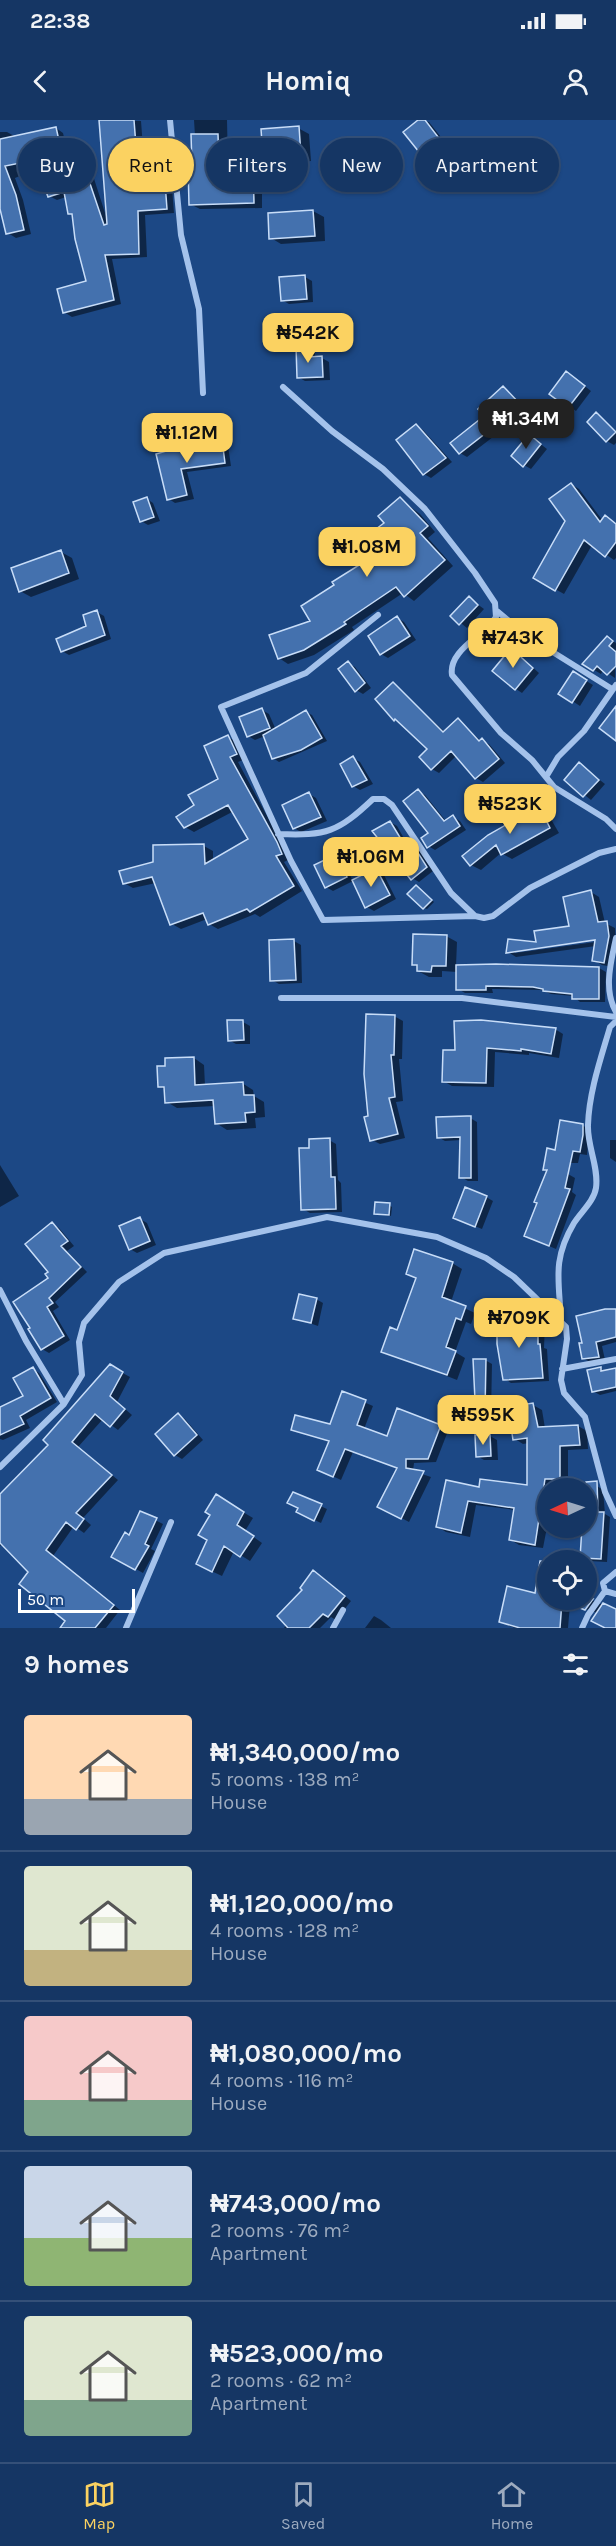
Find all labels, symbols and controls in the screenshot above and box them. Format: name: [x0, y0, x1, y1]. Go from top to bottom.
text: 22:38: [30, 8, 90, 34]
icon: back: [24, 65, 57, 98]
text: Homiq: [265, 65, 351, 97]
icon: person: [559, 65, 592, 98]
chip: Buy: [18, 138, 96, 192]
chip: Rent: [108, 138, 194, 192]
chip: Filters: [206, 138, 308, 192]
chip: New: [320, 138, 403, 192]
chip: Apartment: [415, 138, 559, 192]
pin: ₦542K: [266, 313, 350, 364]
text: ₦542K: [276, 321, 340, 344]
pin: ₦1.34M: [477, 399, 575, 450]
text: ₦1.34M: [492, 407, 560, 430]
pin: ₦1.12M: [138, 413, 236, 464]
text: ₦1.12M: [156, 421, 218, 444]
pin: ₦1.08M: [318, 527, 416, 578]
text: ₦1.08M: [333, 535, 401, 558]
pin: ₦743K: [471, 618, 555, 669]
text: ₦743K: [482, 626, 544, 649]
pin: ₦523K: [468, 784, 552, 835]
text: ₦523K: [478, 792, 542, 815]
pin: ₦1.06M: [322, 837, 420, 888]
text: ₦1.06M: [337, 845, 405, 868]
pin: ₦709K: [477, 1298, 561, 1349]
text: ₦709K: [488, 1306, 550, 1329]
pin: ₦595K: [441, 1395, 525, 1446]
text: ₦595K: [451, 1403, 515, 1426]
north arrow: [537, 1478, 597, 1538]
map controls: [537, 1478, 597, 1610]
button: locate: [537, 1550, 597, 1610]
scale bar: [18, 1586, 135, 1614]
text: 50 m: [27, 1590, 64, 1609]
icon: filters: [559, 1648, 592, 1681]
text: 9 homes: [24, 1649, 130, 1680]
text: ₦1,340,000/mo: [210, 1737, 400, 1768]
icon: home: [72, 1739, 144, 1811]
text: 5 rooms · 138 m²: [210, 1768, 360, 1791]
text: House: [210, 1791, 267, 1814]
text: ₦1,120,000/mo: [210, 1888, 394, 1919]
icon: home: [72, 1890, 144, 1962]
text: 4 rooms · 128 m²: [210, 1919, 359, 1942]
text: House: [210, 1942, 267, 1965]
text: ₦1,080,000/mo: [210, 2038, 402, 2069]
icon: home: [72, 2040, 144, 2112]
text: 4 rooms · 116 m²: [210, 2069, 353, 2092]
text: House: [210, 2092, 267, 2115]
text: ₦743,000/mo: [210, 2188, 381, 2219]
icon: home: [72, 2190, 144, 2262]
text: 2 rooms · 76 m²: [210, 2219, 350, 2242]
text: Apartment: [210, 2242, 308, 2265]
text: ₦523,000/mo: [210, 2338, 383, 2369]
icon: home: [72, 2340, 144, 2412]
text: 2 rooms · 62 m²: [210, 2369, 352, 2392]
text: Apartment: [210, 2392, 308, 2415]
tab: Map: [83, 2478, 116, 2533]
tab: Saved: [281, 2478, 325, 2533]
tab: Home: [491, 2478, 533, 2533]

